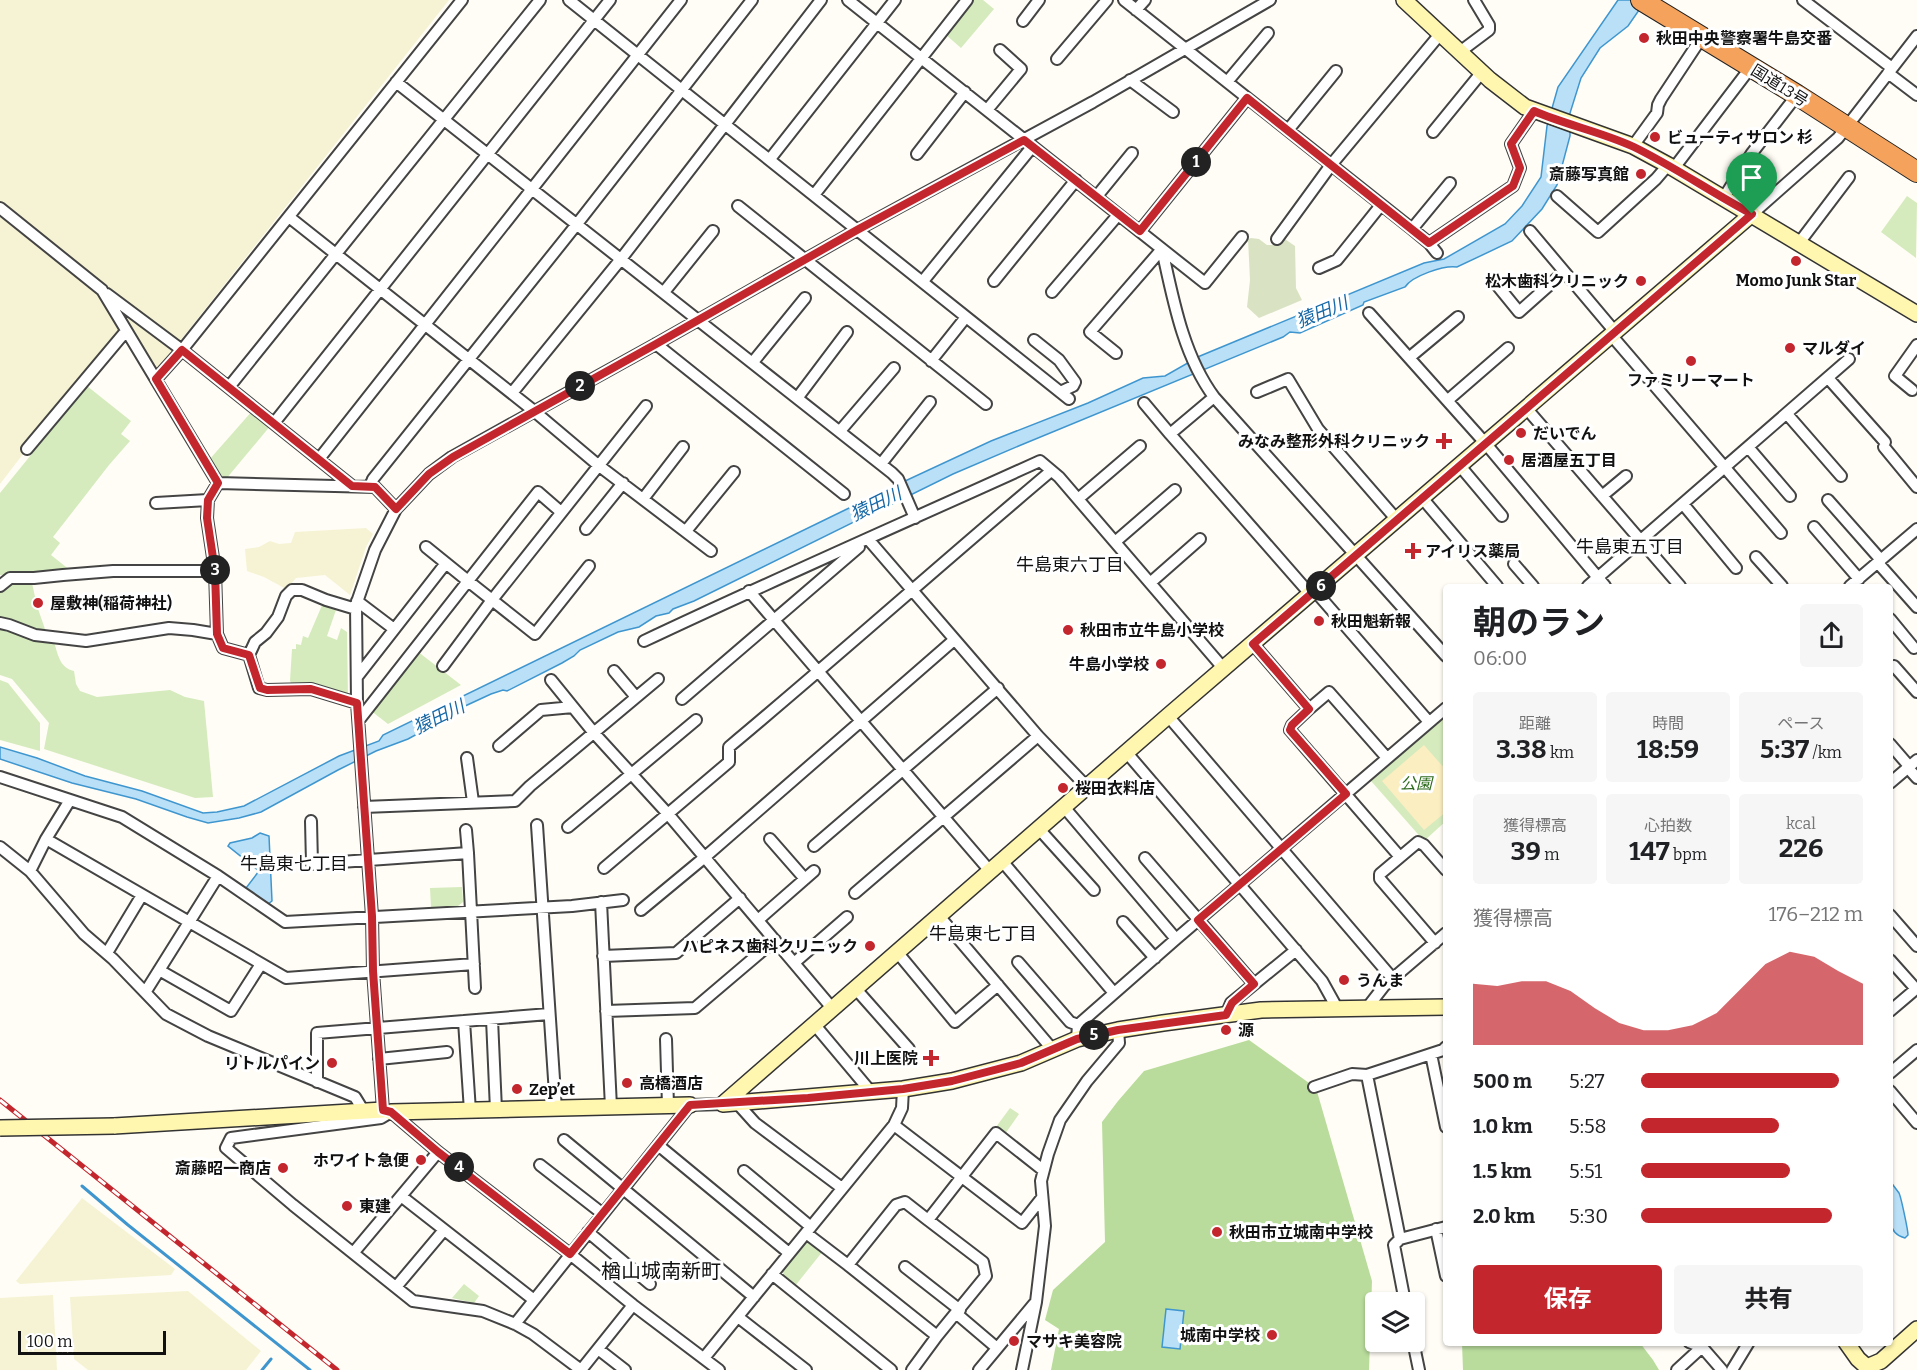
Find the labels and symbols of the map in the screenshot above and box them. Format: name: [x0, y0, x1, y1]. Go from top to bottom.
place label: 秋田中央警察署牛島交番: [1656, 29, 1832, 48]
marker: 秋田中央警察署牛島交番: [1637, 31, 1651, 45]
street label: 国道13号: [1748, 61, 1812, 110]
place label: ビューティサロン 杉: [1667, 128, 1813, 147]
marker: ビューティサロン 杉: [1648, 130, 1662, 144]
pin: 1: [1181, 147, 1211, 177]
pin: [1726, 152, 1777, 214]
place label: 斎藤写真館: [1549, 165, 1629, 184]
marker: 斎藤写真館: [1634, 167, 1648, 181]
marker: Momo Junk Star: [1789, 254, 1803, 268]
place label: Momo Junk Star: [1736, 271, 1857, 290]
place label: 松木歯科クリニック: [1485, 272, 1629, 291]
marker: 松木歯科クリニック: [1634, 274, 1648, 288]
water label: 猿田川: [1293, 291, 1353, 332]
place label: マルダイ: [1802, 339, 1866, 358]
marker: マルダイ: [1783, 341, 1797, 355]
marker: ファミリーマート: [1684, 354, 1698, 368]
pin: 2: [565, 371, 595, 401]
place label: ファミリーマート: [1627, 371, 1755, 390]
place label: だいでん: [1533, 424, 1597, 443]
marker: だいでん: [1514, 426, 1528, 440]
place label: みなみ整形外科クリニック: [1238, 432, 1430, 451]
marker: みなみ整形外科クリニック: [1435, 432, 1453, 450]
place label: 居酒屋五丁目: [1521, 451, 1617, 470]
marker: 居酒屋五丁目: [1502, 453, 1516, 467]
water label: 猿田川: [847, 481, 907, 526]
district label: 牛島東五丁目: [1576, 536, 1684, 558]
place label: アイリス薬局: [1425, 542, 1520, 561]
marker: アイリス薬局: [1406, 544, 1420, 558]
district label: 牛島東六丁目: [1016, 554, 1124, 576]
pin: 3: [200, 555, 230, 585]
pin: 6: [1306, 571, 1336, 601]
place label: 屋敷神(稲荷神社): [50, 594, 172, 613]
marker: 屋敷神(稲荷神社): [31, 596, 45, 610]
place label: 秋田魁新報: [1331, 612, 1411, 631]
marker: 秋田魁新報: [1312, 614, 1326, 628]
place label: 秋田市立牛島小学校: [1080, 621, 1224, 640]
marker: 秋田市立牛島小学校: [1061, 623, 1075, 637]
place label: 牛島小学校: [1069, 655, 1149, 674]
marker: 牛島小学校: [1154, 657, 1168, 671]
water label: 猿田川: [410, 694, 470, 739]
park label: 公園: [1400, 774, 1434, 793]
place label: 桜田衣料店: [1075, 779, 1155, 798]
marker: 桜田衣料店: [1056, 781, 1070, 795]
district label: 牛島東七丁目: [240, 853, 348, 875]
district label: 牛島東七丁目: [929, 923, 1037, 945]
place label: ハピネス歯科クリニック: [682, 937, 858, 956]
marker: ハピネス歯科クリニック: [863, 939, 877, 953]
place label: うんま: [1356, 971, 1404, 990]
marker: うんま: [1337, 973, 1351, 987]
pin: 5: [1079, 1020, 1109, 1050]
place label: 源: [1238, 1021, 1254, 1040]
marker: 源: [1219, 1023, 1233, 1037]
place label: 川上医院: [854, 1049, 918, 1068]
marker: 川上医院: [922, 1049, 940, 1067]
place label: リトルパイン: [224, 1054, 320, 1073]
marker: リトルパイン: [325, 1056, 339, 1070]
place label: 高橋酒店: [639, 1074, 703, 1093]
marker: 高橋酒店: [620, 1076, 634, 1090]
place label: Zep’et: [529, 1080, 576, 1099]
marker: Zep’et: [510, 1082, 524, 1096]
place label: ホワイト急便: [313, 1151, 409, 1170]
pin: 4: [444, 1152, 474, 1182]
marker: ホワイト急便: [414, 1153, 428, 1167]
place label: 斎藤昭一商店: [175, 1159, 271, 1178]
marker: 斎藤昭一商店: [276, 1161, 290, 1175]
place label: 東建: [359, 1197, 391, 1216]
marker: 東建: [340, 1199, 354, 1213]
place label: 秋田市立城南中学校: [1229, 1223, 1373, 1242]
marker: 秋田市立城南中学校: [1210, 1225, 1224, 1239]
district label: 楢山城南新町: [601, 1259, 721, 1283]
place label: 城南中学校: [1180, 1326, 1260, 1345]
scale bar: [18, 1328, 166, 1356]
marker: 城南中学校: [1265, 1328, 1279, 1342]
place label: マサキ美容院: [1026, 1332, 1122, 1351]
marker: マサキ美容院: [1007, 1334, 1021, 1348]

